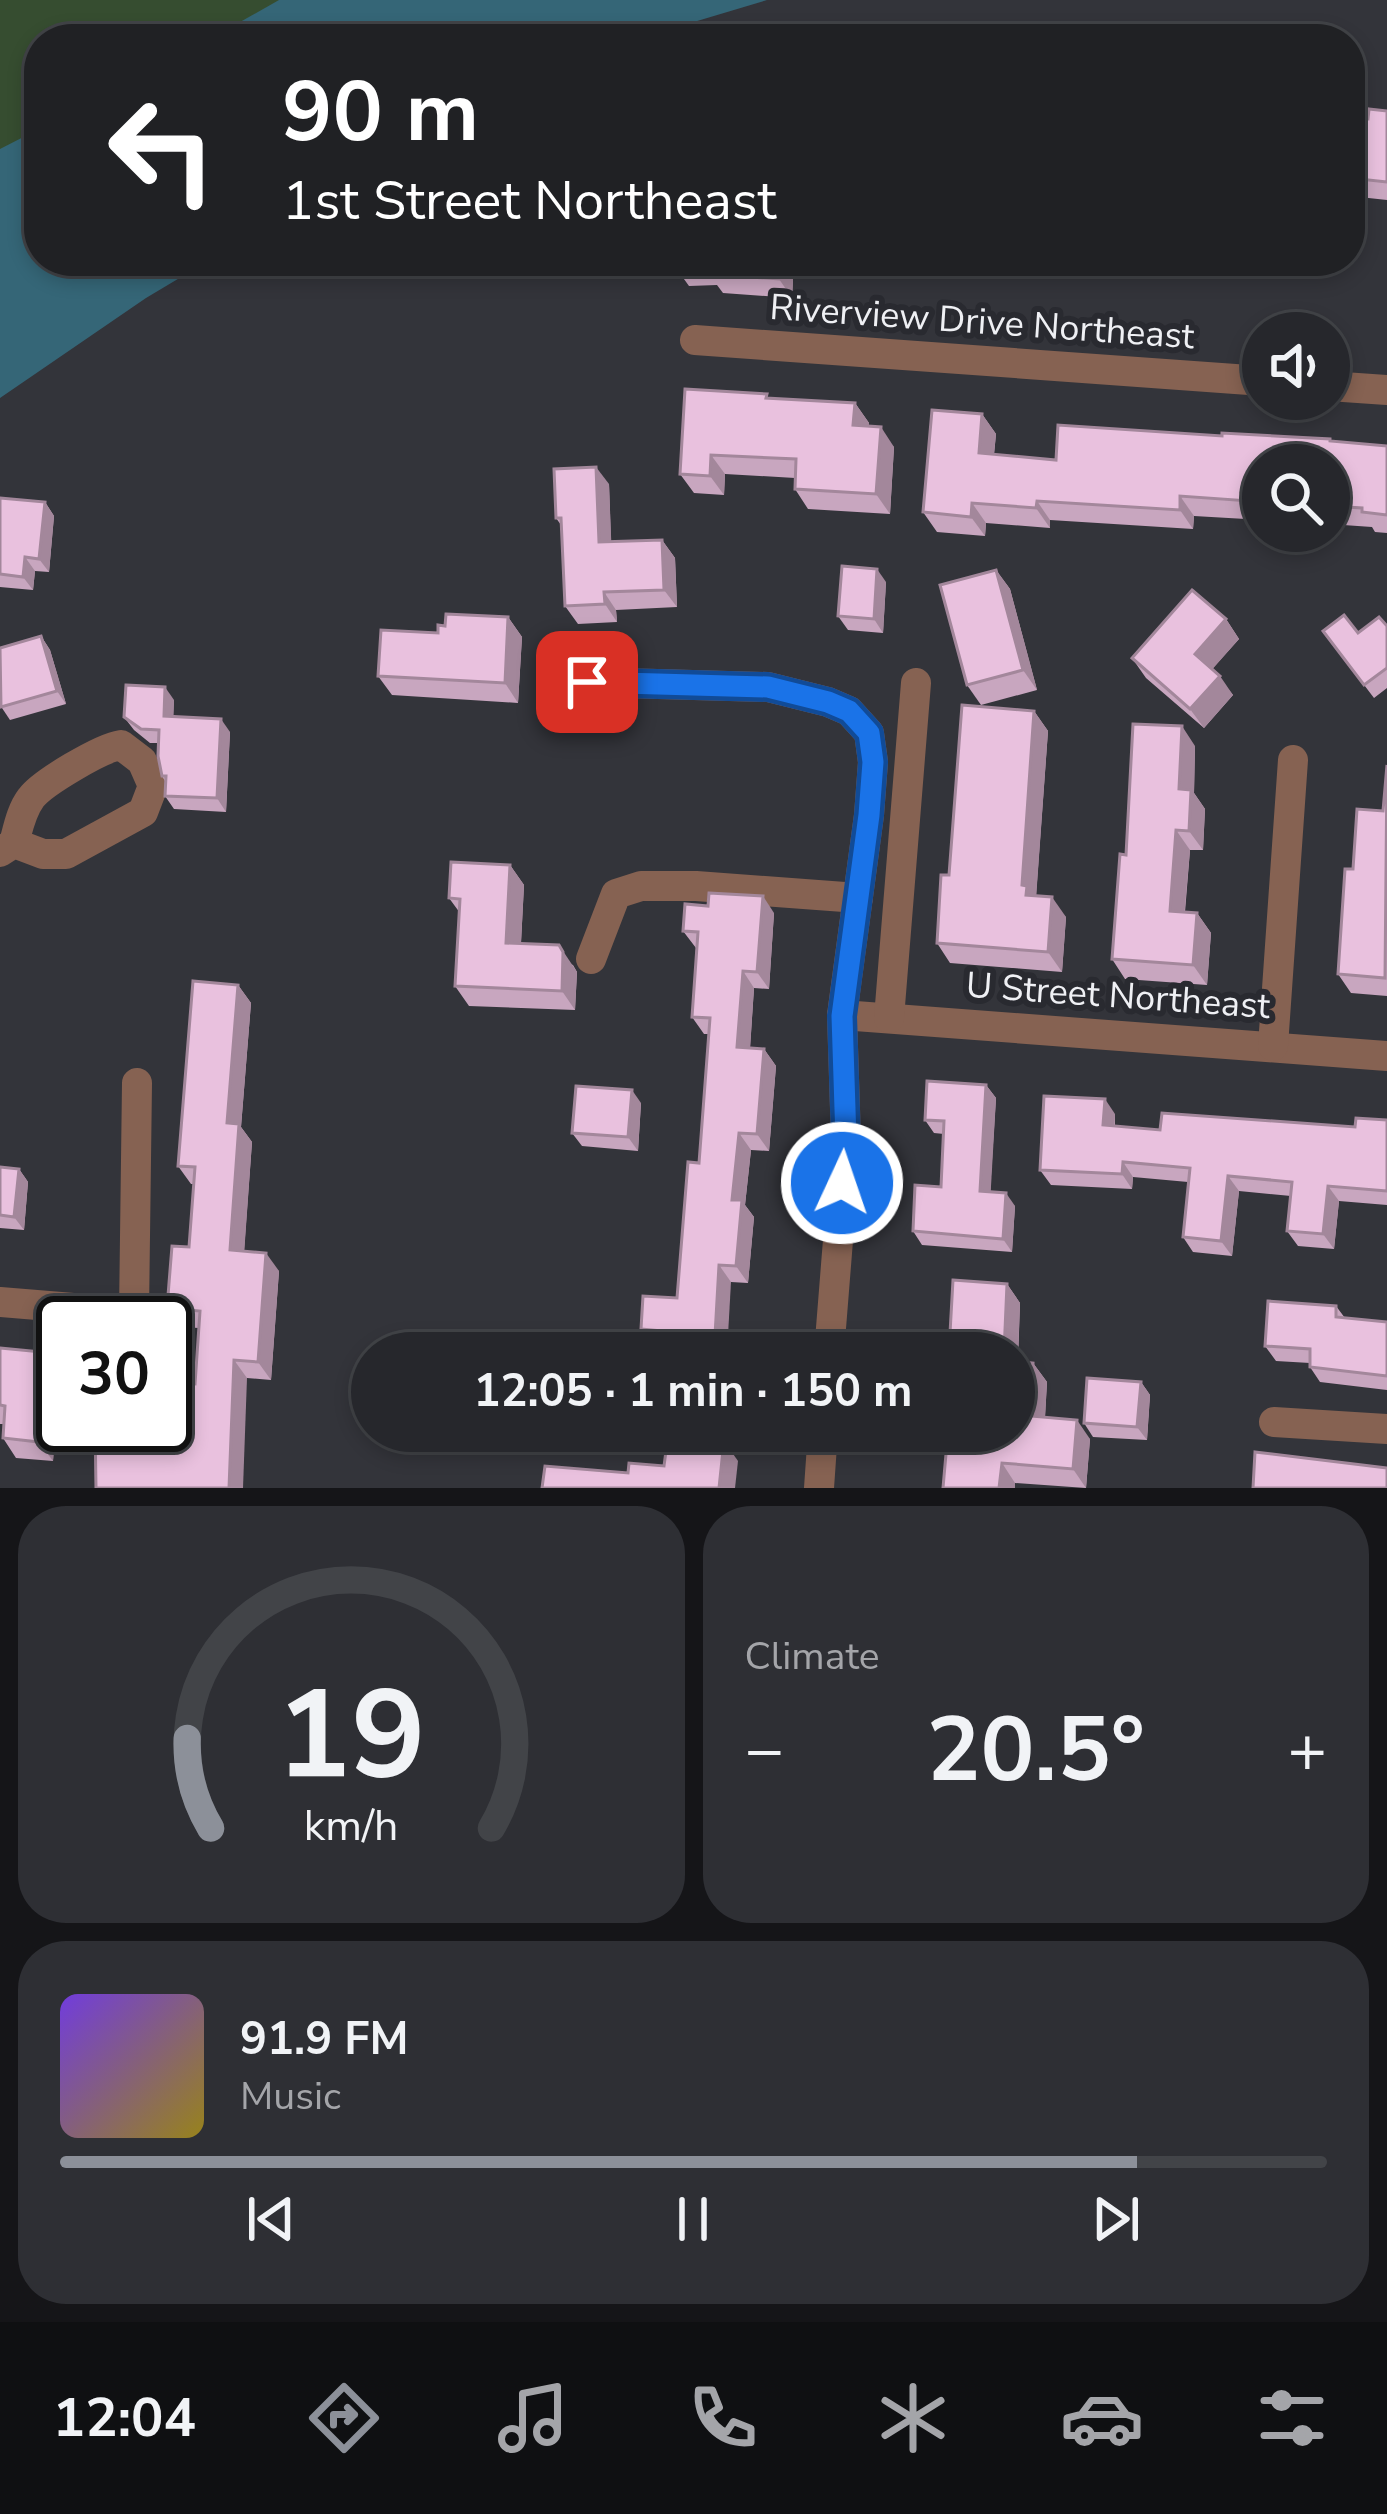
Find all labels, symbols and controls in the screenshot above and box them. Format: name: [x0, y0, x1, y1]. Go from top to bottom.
text: 90 m: [282, 55, 479, 170]
icon: left: [84, 72, 240, 228]
text: 1st Street Northeast: [282, 164, 776, 238]
street label: Riverview Drive Northeast: [768, 283, 1196, 361]
map controls: [1242, 312, 1350, 552]
button: sound: [1242, 312, 1350, 420]
button: search: [1242, 444, 1350, 552]
pin: [536, 631, 638, 733]
icon: arrive: [554, 649, 620, 715]
street label: U Street Northeast: [964, 961, 1272, 1031]
position arrow: [779, 1120, 905, 1246]
speed limit sign: 30: [36, 1296, 192, 1452]
text: 12:05 · 1 min · 150 m: [473, 1361, 913, 1422]
text: Climate: [745, 1630, 880, 1683]
text: 19: [276, 1651, 426, 1821]
text: 20.5°: [927, 1689, 1145, 1812]
text: −: [745, 1705, 784, 1795]
text: +: [1287, 1705, 1327, 1795]
text: km/h: [304, 1796, 399, 1854]
text: 91.9 FM: [240, 2009, 409, 2070]
text: Music: [240, 2070, 341, 2123]
icon: previous: [238, 2186, 304, 2252]
icon: pause: [660, 2186, 726, 2252]
icon: next: [1083, 2186, 1149, 2252]
icon: directions: [302, 2376, 386, 2460]
icon: music: [491, 2376, 575, 2460]
icon: phone: [681, 2376, 765, 2460]
icon: climate: [871, 2376, 955, 2460]
icon: car: [1060, 2376, 1144, 2460]
icon: filters: [1250, 2376, 1334, 2460]
text: 12:04: [53, 2381, 196, 2455]

